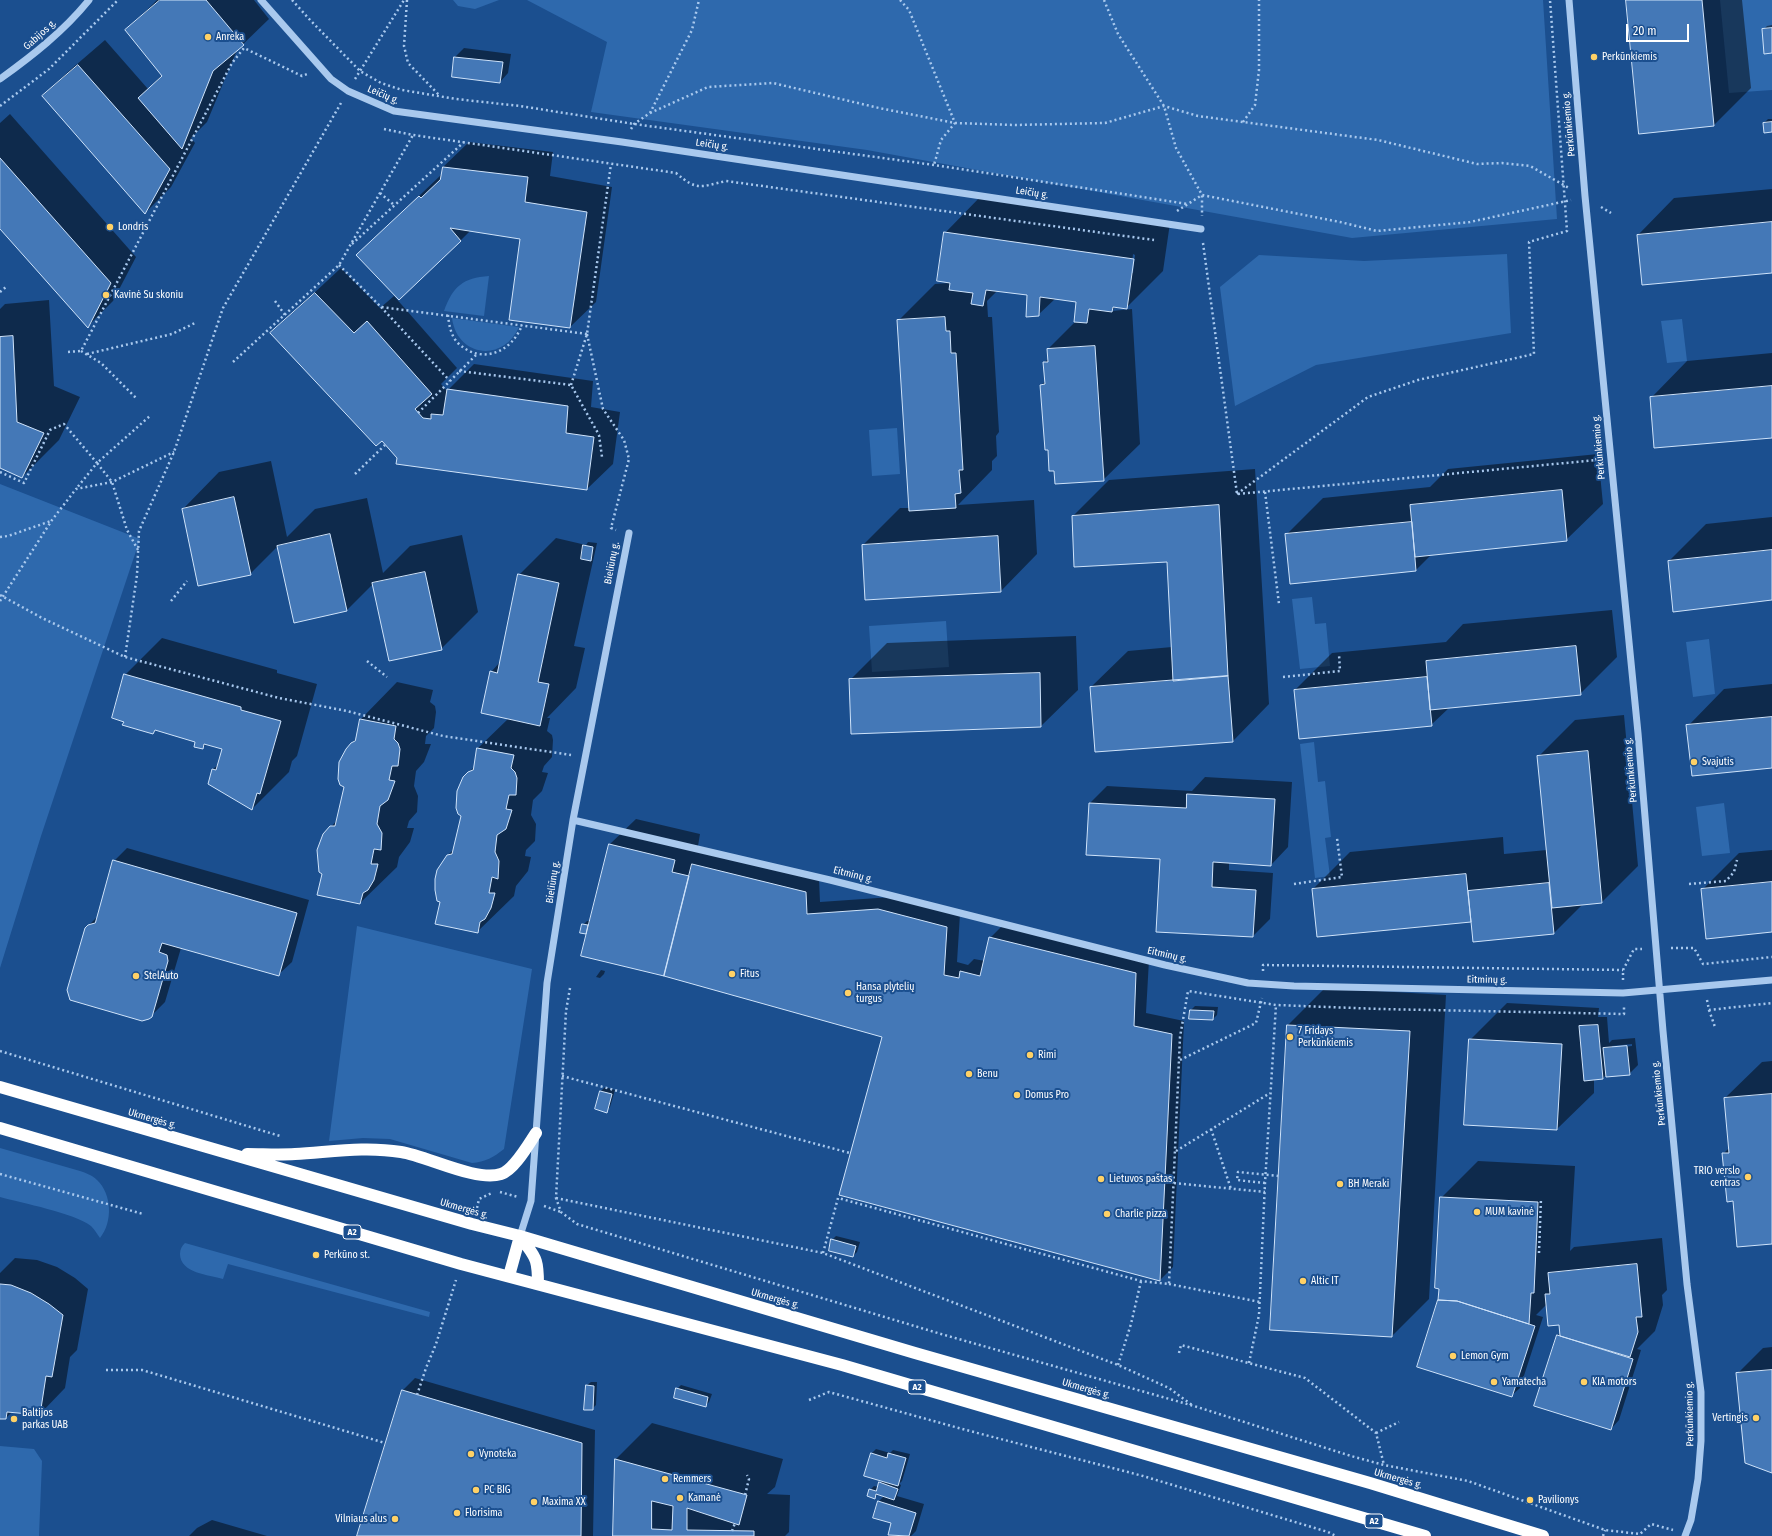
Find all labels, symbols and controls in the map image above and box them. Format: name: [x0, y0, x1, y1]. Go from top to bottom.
scale bar: [1628, 16, 1691, 42]
street label: Gabijos g.: [21, 17, 59, 53]
text: 20 m: [1633, 24, 1657, 38]
place label: Anreka: [216, 31, 244, 43]
marker: Anreka: [203, 32, 213, 42]
place label: Perkūnkiemis: [1602, 51, 1657, 63]
marker: Perkūnkiemis: [1589, 52, 1599, 62]
street label: Leičių g.: [366, 83, 400, 107]
street label: Perkūnkiemio g.: [1560, 91, 1578, 157]
street label: Leičių g.: [695, 137, 729, 153]
street label: Leičių g.: [1015, 185, 1049, 201]
place label: Londris: [118, 221, 148, 233]
marker: Londris: [105, 222, 115, 232]
place label: Kavinė Su skoniu: [114, 289, 183, 301]
marker: Kavinė Su skoniu: [101, 290, 111, 300]
street label: Perkūnkiemio g.: [1590, 414, 1608, 480]
street label: Bieliūnų g.: [602, 541, 622, 585]
street label: Perkūnkiemio g.: [1622, 737, 1640, 803]
place label: Svajutis: [1702, 756, 1734, 768]
marker: Svajutis: [1689, 757, 1699, 767]
street label: Bieliūnų g.: [544, 860, 562, 904]
street label: Eitminų g.: [832, 864, 874, 886]
street label: Eitminų g.: [1146, 945, 1188, 965]
place label: Fitus: [740, 968, 759, 980]
marker: Fitus: [727, 969, 737, 979]
place label: StelAuto: [144, 970, 179, 982]
marker: StelAuto: [131, 971, 141, 981]
street label: Eitminų g.: [1467, 974, 1507, 986]
place label: Hansa plytelių turgus: [856, 981, 914, 1004]
marker: Hansa plytelių turgus: [843, 988, 853, 998]
place label: 7 Fridays Perkūnkiemis: [1298, 1025, 1353, 1048]
marker: 7 Fridays Perkūnkiemis: [1285, 1032, 1295, 1042]
place label: Rimi: [1038, 1049, 1056, 1061]
marker: Rimi: [1025, 1050, 1035, 1060]
street label: Perkūnkiemio g.: [1650, 1060, 1668, 1126]
place label: Benu: [977, 1068, 998, 1080]
marker: Benu: [964, 1069, 974, 1079]
place label: Domus Pro: [1025, 1089, 1069, 1101]
marker: Domus Pro: [1012, 1090, 1022, 1100]
street label: Ukmergės g.: [127, 1106, 177, 1132]
place label: TRIO verslo centras: [1694, 1165, 1740, 1188]
marker: TRIO verslo centras: [1743, 1172, 1753, 1182]
place label: Lietuvos paštas: [1109, 1173, 1172, 1185]
marker: Lietuvos paštas: [1096, 1174, 1106, 1184]
place label: BH Meraki: [1348, 1178, 1389, 1190]
marker: BH Meraki: [1335, 1179, 1345, 1189]
street label: Ukmergės g.: [439, 1196, 489, 1222]
place label: MUM kavinė: [1485, 1206, 1534, 1218]
marker: MUM kavinė: [1472, 1207, 1482, 1217]
place label: Charlie pizza: [1115, 1208, 1167, 1220]
marker: Charlie pizza: [1102, 1209, 1112, 1219]
road number: A2: [343, 1225, 361, 1239]
place label: Perkūno st.: [324, 1249, 370, 1261]
marker: Perkūno st.: [311, 1250, 321, 1260]
place label: Altic IT: [1311, 1275, 1339, 1287]
marker: Altic IT: [1298, 1276, 1308, 1286]
street label: Ukmergės g.: [750, 1286, 800, 1312]
place label: Lemon Gym: [1461, 1350, 1509, 1362]
marker: Lemon Gym: [1448, 1351, 1458, 1361]
street label: Ukmergės g.: [1061, 1376, 1111, 1402]
place label: Yamatecha: [1502, 1376, 1546, 1388]
place label: KIA motors: [1592, 1376, 1636, 1388]
marker: Yamatecha: [1489, 1377, 1499, 1387]
marker: KIA motors: [1579, 1377, 1589, 1387]
road number: A2: [908, 1380, 926, 1394]
street label: Perkūnkiemio g.: [1683, 1381, 1697, 1447]
place label: Baltijos parkas UAB: [22, 1407, 68, 1430]
place label: Vertingis: [1712, 1412, 1748, 1424]
marker: Vertingis: [1751, 1413, 1761, 1423]
marker: Baltijos parkas UAB: [9, 1414, 19, 1424]
place label: Vynoteka: [479, 1448, 516, 1460]
marker: Vynoteka: [466, 1449, 476, 1459]
street label: Ukmergės g.: [1373, 1466, 1423, 1492]
place label: Remmers: [673, 1473, 711, 1485]
marker: Remmers: [660, 1474, 670, 1484]
place label: PC BIG: [484, 1484, 510, 1496]
marker: PC BIG: [471, 1485, 481, 1495]
place label: Kamanė: [688, 1492, 721, 1504]
marker: Kamanė: [675, 1493, 685, 1503]
place label: Pavilionys: [1538, 1494, 1579, 1506]
marker: Pavilionys: [1525, 1495, 1535, 1505]
place label: Maxima XX: [542, 1496, 586, 1508]
marker: Maxima XX: [529, 1497, 539, 1507]
place label: Florisima: [465, 1507, 503, 1519]
marker: Florisima: [452, 1508, 462, 1518]
place label: Vilniaus alus: [335, 1513, 387, 1525]
marker: Vilniaus alus: [390, 1514, 400, 1524]
road number: A2: [1365, 1514, 1383, 1528]

